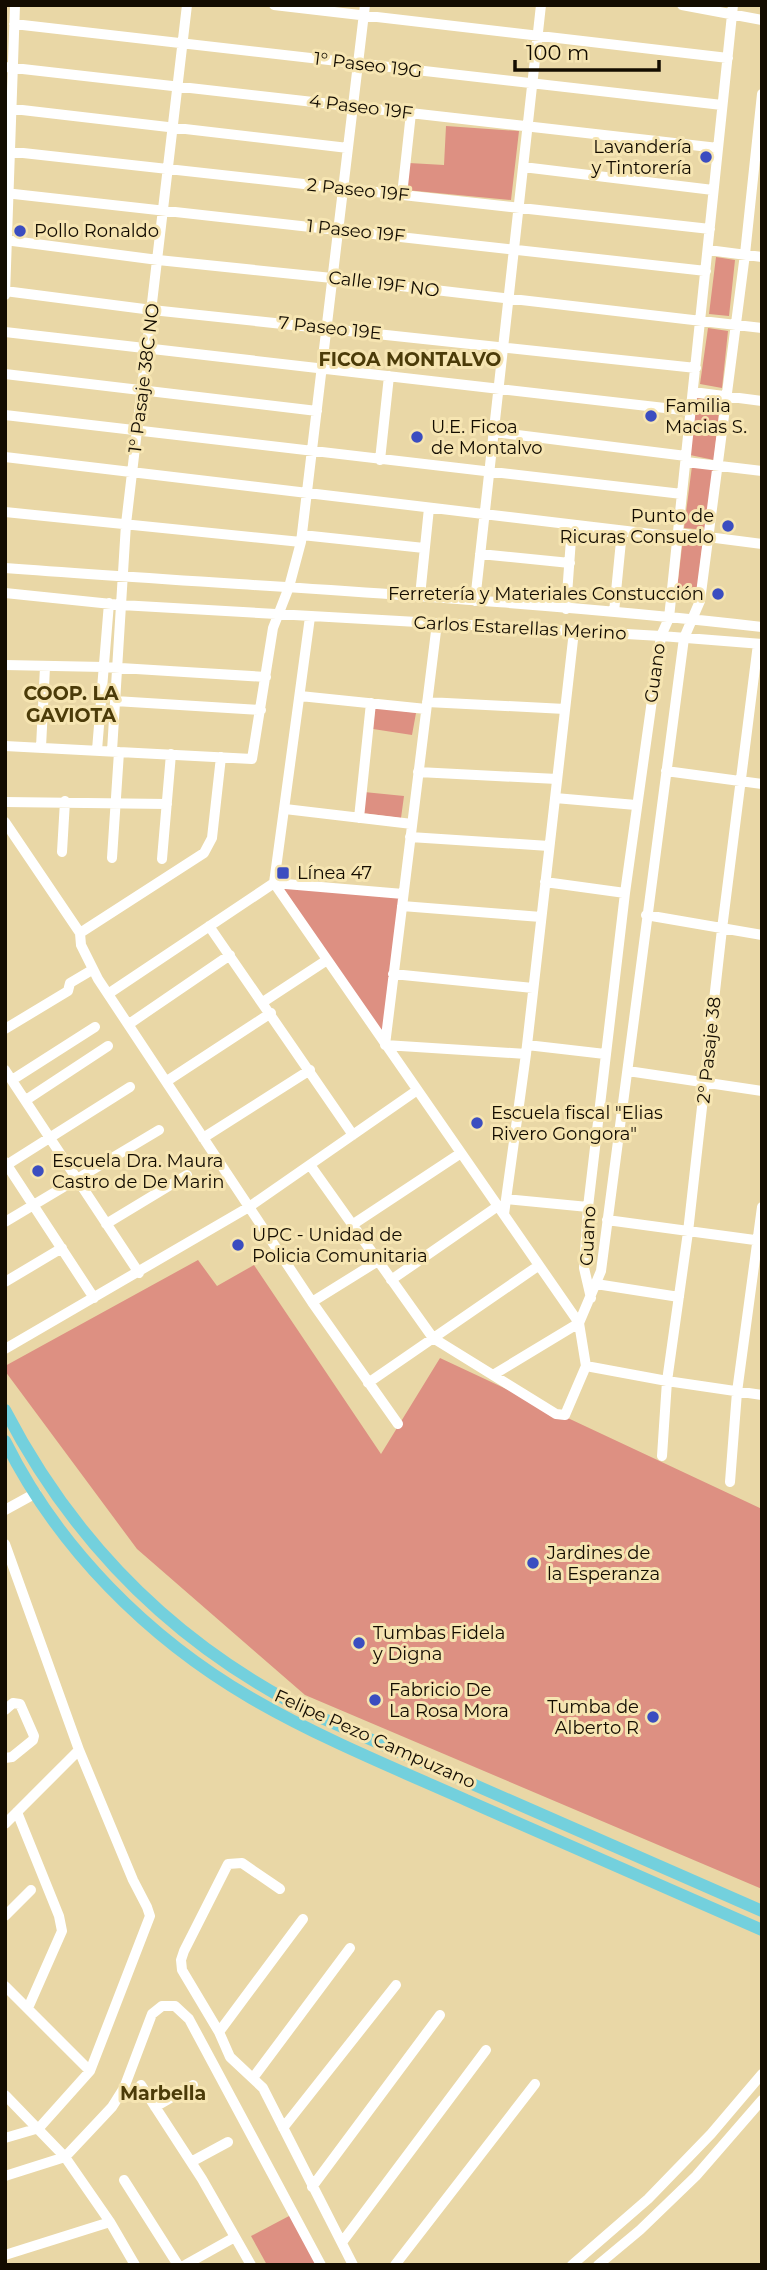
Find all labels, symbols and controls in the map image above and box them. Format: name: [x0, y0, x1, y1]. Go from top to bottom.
scale bar: [515, 28, 658, 72]
text: 100 m: [526, 40, 589, 65]
street label: 1° Paseo 19G: [313, 47, 423, 83]
street label: 4 Paseo 19F: [308, 90, 414, 124]
place label: Lavandería y Tintorería: [591, 136, 692, 179]
marker: Lavandería y Tintorería: [698, 149, 714, 165]
street label: 2 Paseo 19F: [306, 174, 410, 206]
street label: 1 Paseo 19F: [306, 215, 406, 247]
place label: Pollo Ronaldo: [34, 220, 159, 242]
marker: Pollo Ronaldo: [12, 223, 28, 239]
street label: Calle 19F NO: [327, 266, 441, 302]
street label: 1° Pasaje 38C NO: [124, 302, 164, 454]
street label: 7 Paseo 19E: [277, 312, 383, 344]
district label: FICOA MONTALVO: [319, 348, 501, 371]
place label: Familia Macias S.: [665, 395, 747, 438]
marker: Familia Macias S.: [643, 408, 659, 424]
place label: U.E. Ficoa de Montalvo: [431, 416, 543, 459]
marker: U.E. Ficoa de Montalvo: [409, 429, 425, 445]
place label: Punto de Ricuras Consuelo: [560, 505, 714, 548]
marker: Punto de Ricuras Consuelo: [720, 518, 736, 534]
place label: Ferretería y Materiales Constucción: [388, 583, 704, 605]
marker: Ferretería y Materiales Constucción: [710, 586, 726, 602]
street label: Carlos Estarellas Merino: [413, 611, 627, 645]
street label: Guano: [640, 642, 670, 704]
district label: COOP. LA GAVIOTA: [23, 682, 119, 727]
place label: Línea 47: [297, 862, 372, 884]
marker: Línea 47: [275, 865, 291, 881]
street label: 2° Pasaje 38: [692, 995, 726, 1105]
place label: Escuela fiscal "Elias Rivero Gongora": [491, 1102, 663, 1145]
marker: Escuela fiscal "Elias Rivero Gongora": [469, 1115, 485, 1131]
place label: Escuela Dra. Maura Castro de De Marin: [52, 1150, 224, 1193]
marker: Escuela Dra. Maura Castro de De Marin: [30, 1163, 46, 1179]
street label: Guano: [575, 1205, 601, 1267]
place label: UPC - Unidad de Policia Comunitaria: [252, 1224, 428, 1267]
marker: UPC - Unidad de Policia Comunitaria: [230, 1237, 246, 1253]
place label: Jardines de la Esperanza: [546, 1542, 660, 1585]
marker: Jardines de la Esperanza: [525, 1555, 541, 1571]
place label: Tumbas Fidela y Digna: [372, 1622, 505, 1665]
marker: Tumbas Fidela y Digna: [351, 1635, 367, 1651]
place label: Fabricio De La Rosa Mora: [389, 1679, 509, 1722]
street label: Felipe Pezo Campuzano: [271, 1685, 479, 1793]
marker: Fabricio De La Rosa Mora: [367, 1692, 383, 1708]
place label: Tumba de Alberto R: [547, 1696, 639, 1739]
marker: Tumba de Alberto R: [645, 1709, 661, 1725]
district label: Marbella: [120, 2082, 206, 2105]

